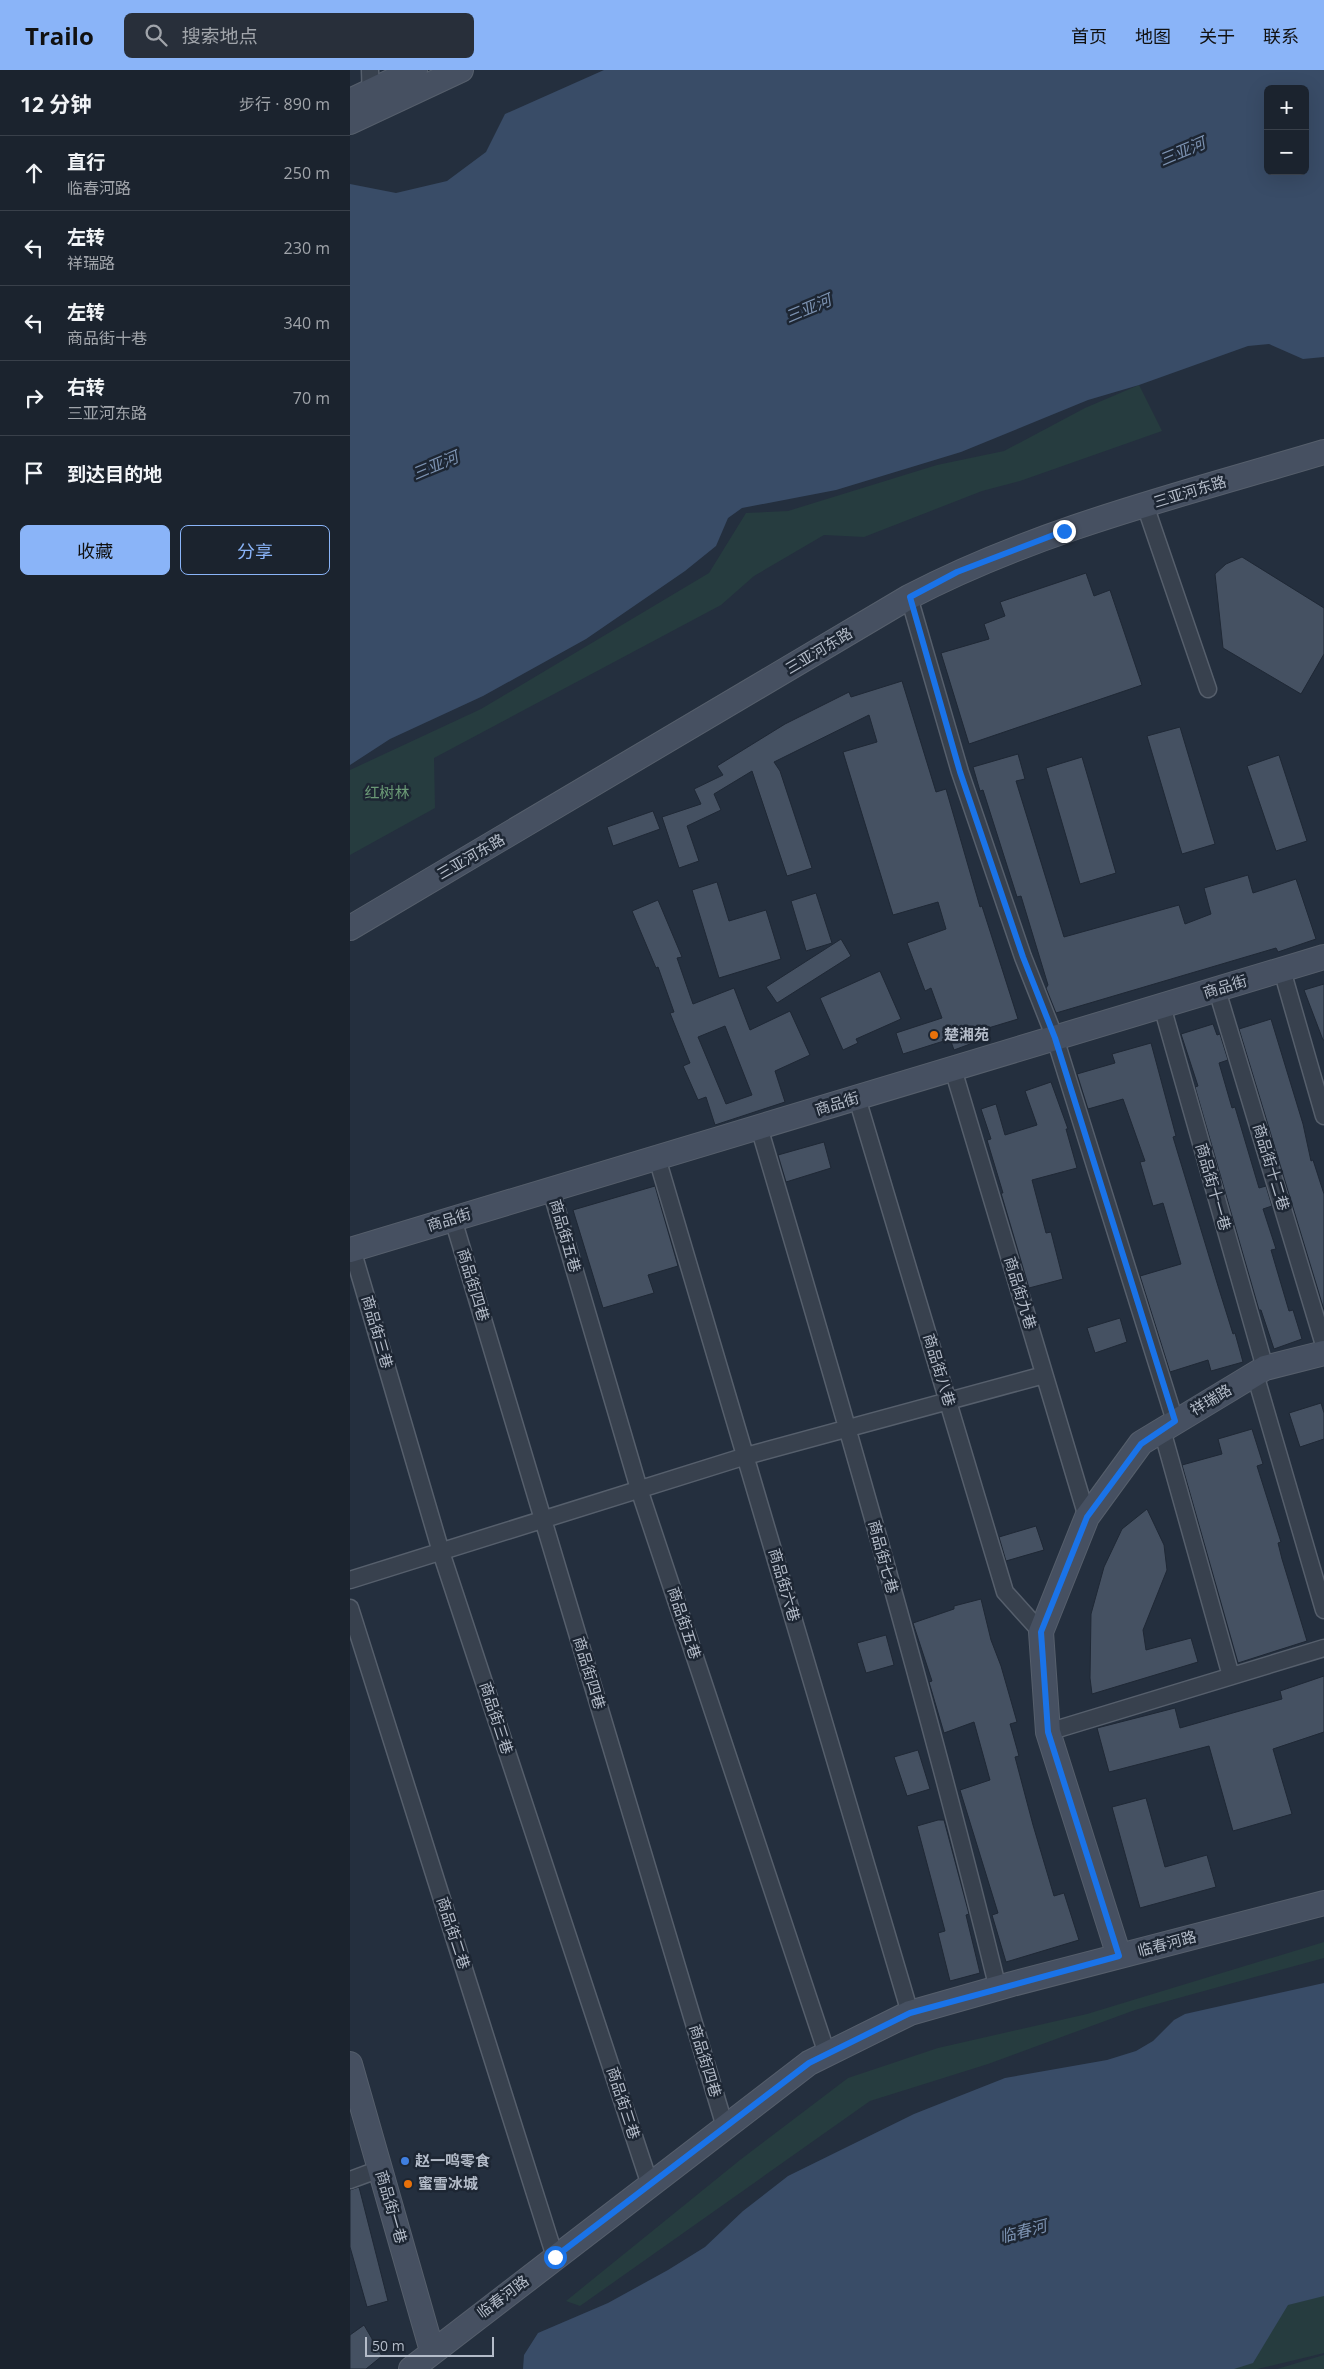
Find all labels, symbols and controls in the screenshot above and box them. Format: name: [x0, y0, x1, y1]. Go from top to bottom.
search box: [124, 13, 474, 58]
text: Trailo: [25, 19, 94, 52]
icon: search: [142, 21, 170, 49]
text: 搜索地点: [182, 23, 258, 49]
text: 首页: [1071, 24, 1107, 48]
text: 地图: [1135, 24, 1171, 48]
text: 关于: [1199, 24, 1235, 48]
text: 联系: [1263, 24, 1299, 48]
map controls: [1264, 85, 1309, 175]
button: +: [1264, 85, 1309, 130]
text: 12 分钟: [20, 90, 91, 118]
text: 步行 · 890 m: [239, 93, 330, 115]
water label: 三亚河: [1156, 130, 1211, 171]
button: −: [1264, 130, 1309, 175]
text: 直行: [67, 149, 105, 175]
icon: ahead: [20, 159, 48, 187]
text: 250 m: [284, 162, 330, 184]
text: 临春河路: [67, 177, 131, 199]
text: 左转: [67, 224, 105, 250]
icon: left: [20, 234, 48, 262]
text: 230 m: [284, 237, 330, 259]
text: 祥瑞路: [67, 252, 115, 274]
water label: 三亚河: [782, 287, 837, 328]
text: 左转: [67, 299, 105, 325]
icon: left: [20, 309, 48, 337]
text: 340 m: [284, 312, 330, 334]
text: 商品街十巷: [67, 327, 147, 349]
text: 右转: [67, 374, 105, 400]
icon: right: [20, 384, 48, 412]
text: 70 m: [293, 387, 330, 409]
text: 三亚河东路: [67, 402, 147, 424]
water label: 三亚河: [409, 444, 464, 485]
icon: arrive: [20, 459, 48, 487]
text: 到达目的地: [67, 461, 162, 487]
street label: 三亚河东路: [1151, 471, 1229, 512]
route end: [1053, 520, 1076, 543]
button: 收藏: [20, 525, 170, 575]
button: 分享: [180, 525, 330, 575]
street label: 三亚河东路: [781, 622, 856, 678]
park label: 红树林: [364, 782, 410, 802]
street label: 三亚河东路: [433, 829, 508, 884]
street label: 商品街: [1200, 970, 1249, 1002]
place label: 楚湘苑: [944, 1024, 989, 1044]
marker: 楚湘苑: [928, 1029, 940, 1041]
street label: 商品街: [812, 1087, 861, 1119]
street label: 商品街十二巷: [1249, 1121, 1295, 1213]
street label: 商品街十一巷: [1192, 1141, 1236, 1233]
street label: 商品街五巷: [546, 1197, 586, 1275]
street label: 商品街: [424, 1203, 473, 1235]
street label: 商品街四巷: [453, 1246, 494, 1324]
street label: 商品街九巷: [1000, 1254, 1041, 1332]
street label: 商品街三巷: [358, 1293, 398, 1371]
street label: 商品街八巷: [919, 1331, 960, 1409]
street label: 祥瑞路: [1186, 1379, 1235, 1419]
street label: 商品街七巷: [865, 1518, 903, 1596]
street label: 商品街六巷: [765, 1546, 805, 1624]
street label: 商品街五巷: [664, 1584, 706, 1661]
street label: 商品街四巷: [569, 1634, 610, 1712]
street label: 商品街三巷: [476, 1679, 518, 1756]
street label: 商品街二巷: [433, 1894, 475, 1971]
street label: 临春河路: [1135, 1926, 1198, 1960]
street label: 商品街四巷: [685, 2022, 726, 2100]
street label: 商品街三巷: [603, 2064, 645, 2141]
place label: 赵一鸣零食: [415, 2150, 490, 2170]
marker: 赵一鸣零食: [399, 2155, 411, 2167]
street label: 商品街一巷: [372, 2168, 412, 2246]
place label: 蜜雪冰城: [418, 2173, 478, 2193]
marker: 蜜雪冰城: [402, 2178, 414, 2190]
water label: 临春河: [997, 2213, 1052, 2248]
route start: [544, 2246, 567, 2269]
street label: 临春河路: [472, 2270, 532, 2322]
scale bar: [365, 2334, 494, 2357]
text: 50 m: [372, 2336, 405, 2355]

